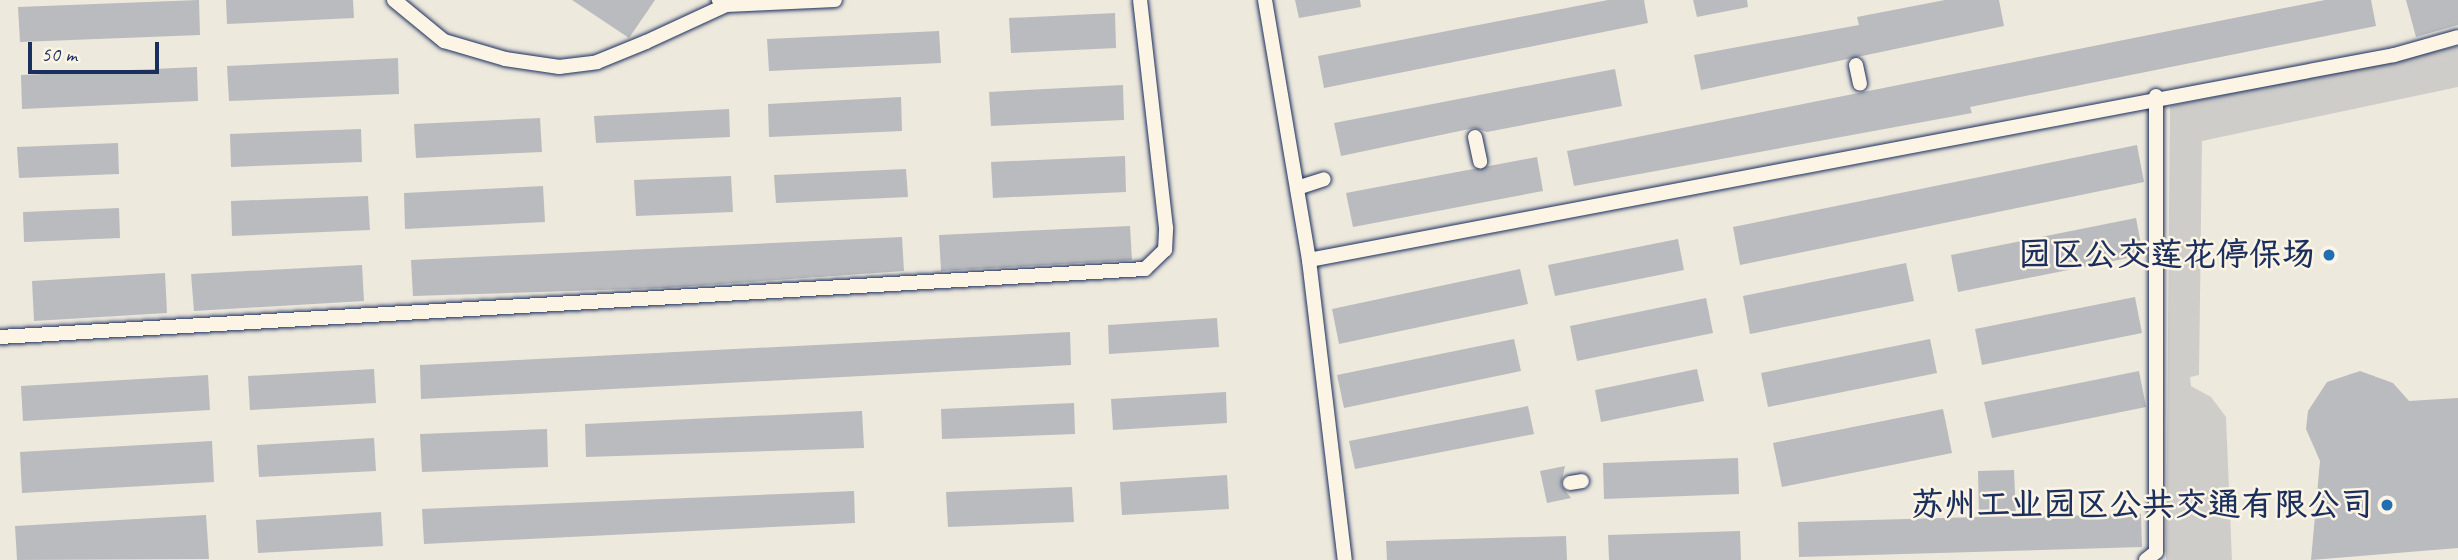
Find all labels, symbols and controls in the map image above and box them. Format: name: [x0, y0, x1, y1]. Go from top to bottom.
scale bar: [32, 28, 163, 72]
text: 50 m: [41, 41, 77, 67]
place label: 园区公交莲花停保场: [2018, 235, 2315, 275]
marker: 园区公交莲花停保场: [2321, 247, 2337, 263]
place label: 苏州工业园区公共交通有限公司: [1911, 485, 2373, 525]
marker: 苏州工业园区公共交通有限公司: [2379, 497, 2395, 513]

